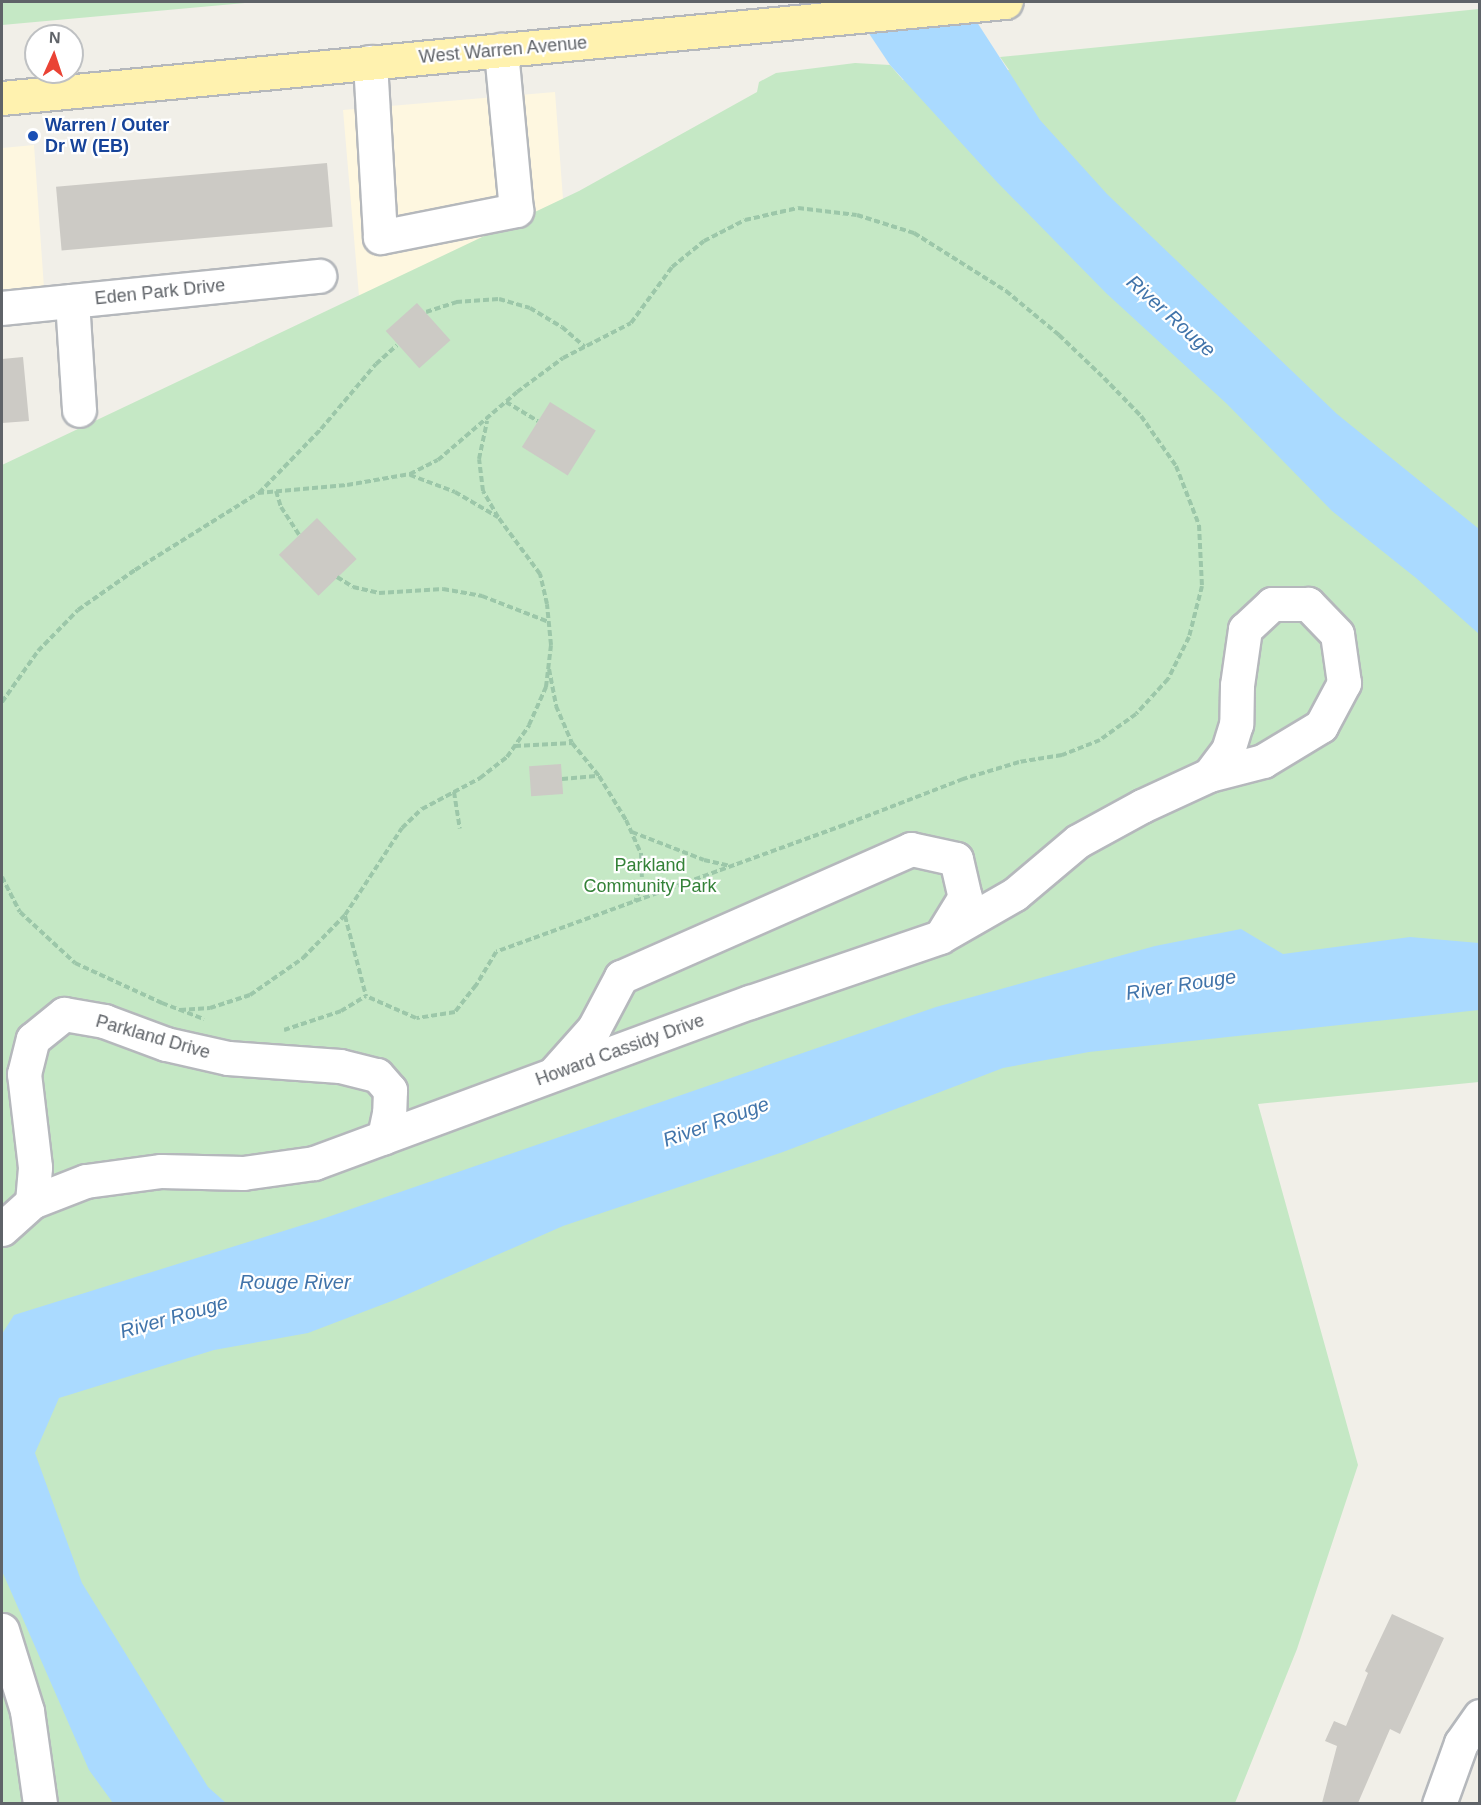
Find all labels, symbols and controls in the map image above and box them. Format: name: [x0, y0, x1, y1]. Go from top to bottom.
north arrow: [24, 24, 84, 84]
text: N: [49, 29, 61, 46]
street label: West Warren Avenue: [418, 32, 588, 68]
place label: Warren / Outer Dr W (EB): [45, 115, 169, 158]
marker: Warren / Outer Dr W (EB): [26, 129, 40, 143]
water label: River Rouge: [1122, 270, 1220, 362]
street label: Eden Park Drive: [94, 274, 226, 310]
park label: Parkland Community Park: [583, 855, 717, 898]
water label: River Rouge: [1124, 964, 1238, 1006]
street label: Howard Cassidy Drive: [533, 1009, 707, 1091]
street label: Parkland Drive: [93, 1010, 213, 1064]
water label: River Rouge: [660, 1092, 772, 1152]
water label: Rouge River: [239, 1270, 351, 1294]
water label: River Rouge: [117, 1290, 231, 1344]

